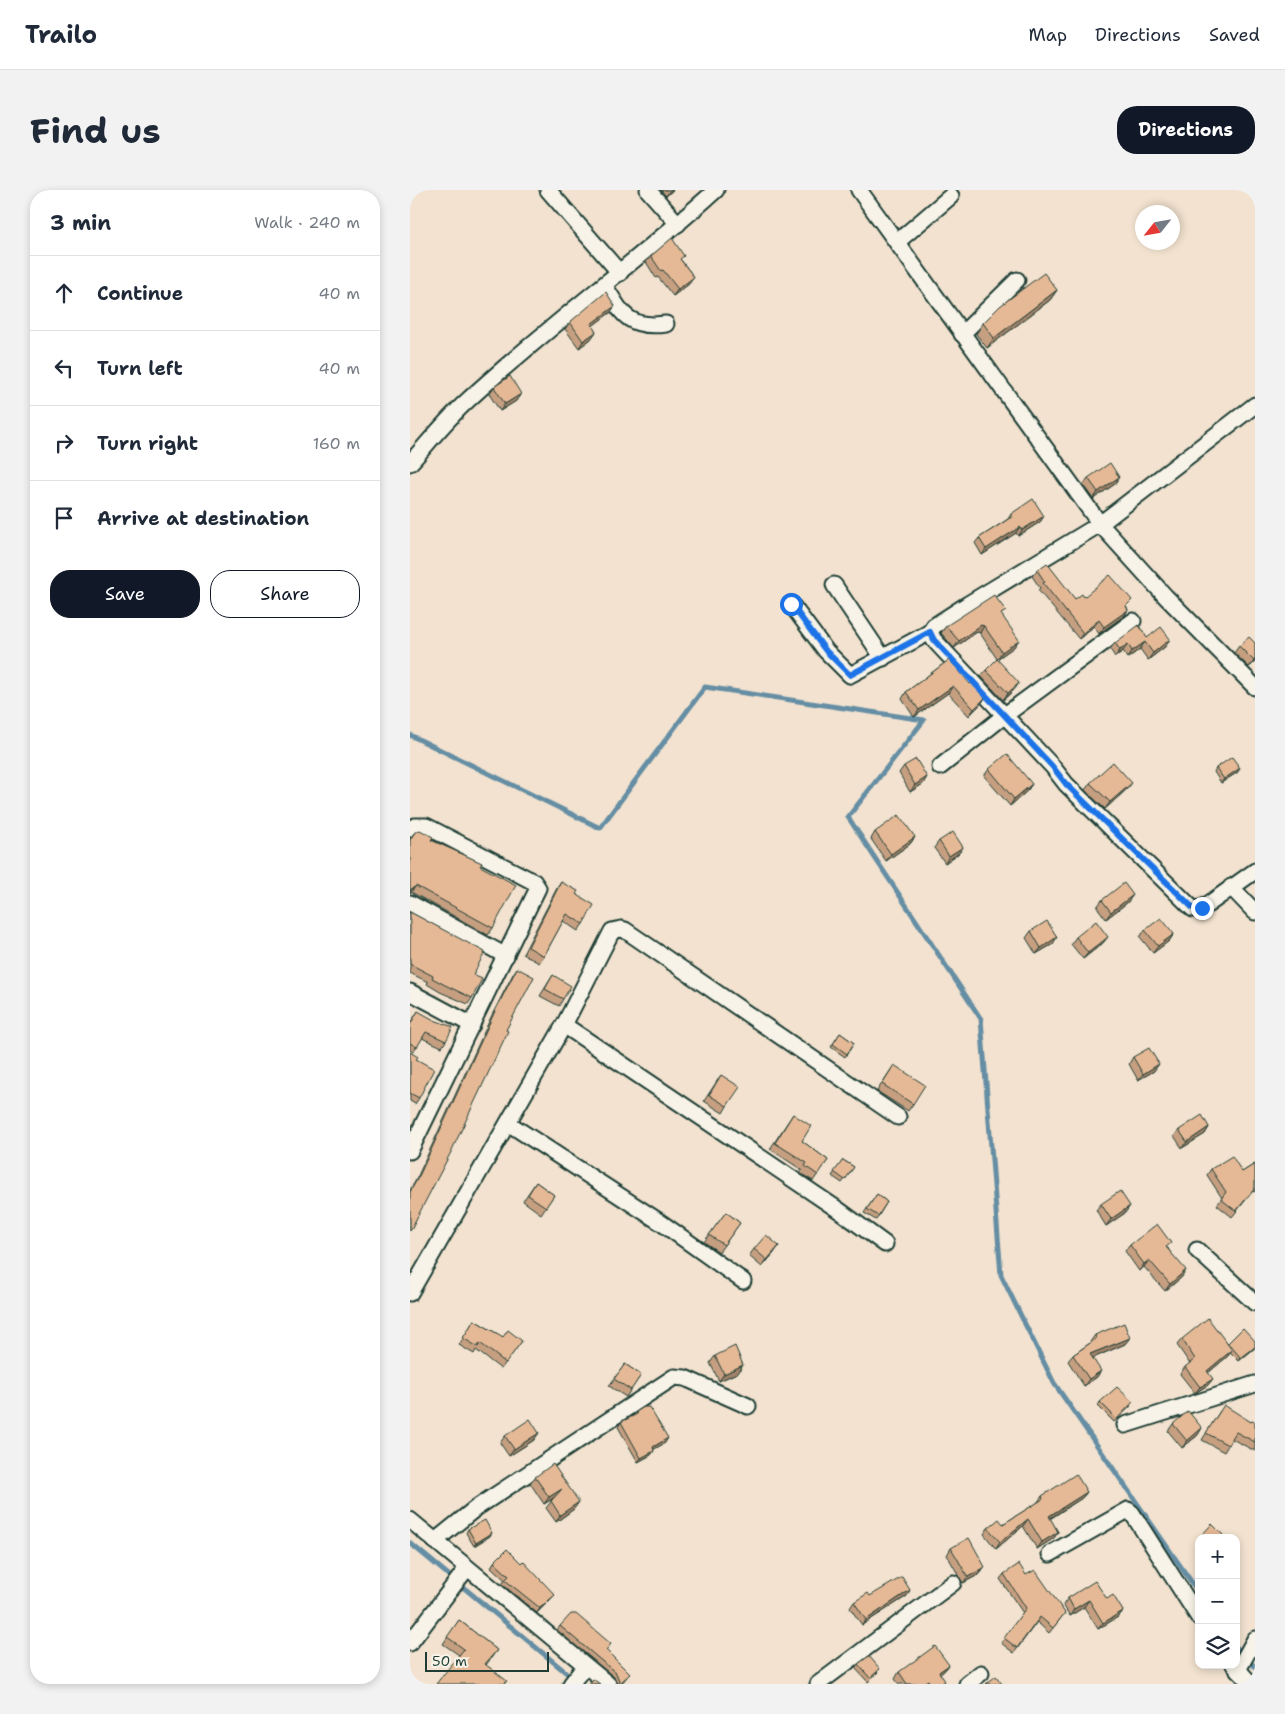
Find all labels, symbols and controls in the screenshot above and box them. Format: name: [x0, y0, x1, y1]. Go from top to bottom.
text: Trailo: [25, 19, 97, 51]
text: Map: [1029, 23, 1067, 47]
text: Directions: [1095, 23, 1181, 47]
text: Saved: [1209, 23, 1260, 47]
button: Directions: [1117, 106, 1255, 154]
text: Find us: [30, 107, 161, 154]
north arrow: [1135, 205, 1180, 250]
text: 3 min: [50, 209, 111, 237]
text: Walk · 240 m: [254, 212, 360, 233]
icon: ahead: [50, 279, 78, 307]
text: Continue: [97, 281, 183, 306]
text: 40 m: [318, 283, 360, 304]
icon: left: [50, 354, 78, 382]
text: Turn left: [97, 356, 183, 381]
text: 40 m: [318, 358, 360, 379]
icon: right: [50, 429, 78, 457]
text: Turn right: [97, 431, 198, 456]
text: 160 m: [313, 433, 360, 454]
icon: arrive: [50, 504, 78, 532]
text: Arrive at destination: [97, 506, 309, 531]
button: Save: [50, 570, 200, 618]
button: Share: [210, 570, 360, 618]
route start: [780, 593, 803, 616]
route end: [1191, 897, 1214, 920]
map controls: [1195, 1534, 1240, 1669]
button: +: [1195, 1534, 1240, 1579]
button: −: [1195, 1579, 1240, 1624]
button: layers: [1195, 1624, 1240, 1669]
scale bar: [425, 1649, 549, 1672]
text: 50 m: [432, 1652, 467, 1670]

